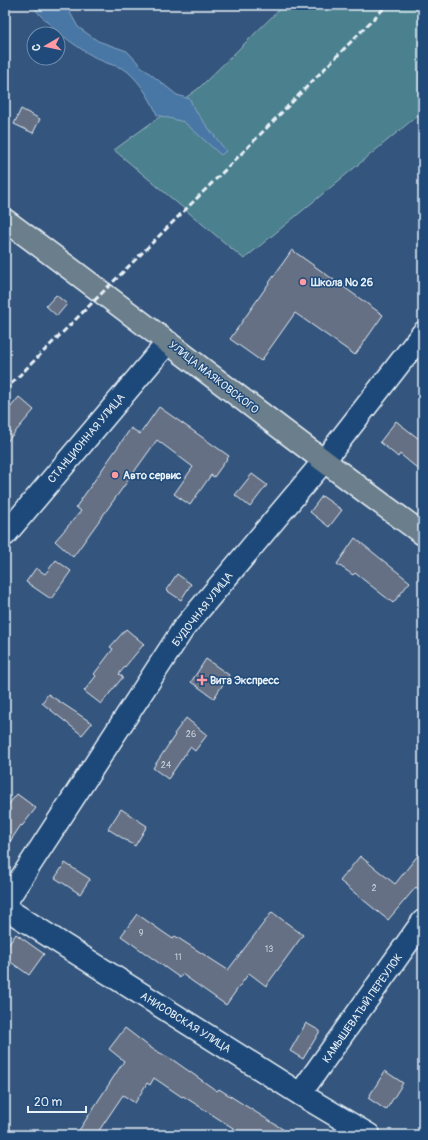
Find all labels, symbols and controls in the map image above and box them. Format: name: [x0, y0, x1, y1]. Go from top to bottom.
north arrow: [26, 26, 66, 66]
text: С: [30, 43, 44, 52]
place label: Школа № 26: [310, 276, 374, 289]
marker: Школа № 26: [298, 277, 308, 287]
street label: УЛИЦА МАЯКОВСКОГО: [166, 338, 261, 417]
street label: СТАНЦИОННАЯ УЛИЦА: [45, 391, 128, 486]
place label: Авто сервис: [123, 469, 182, 482]
marker: Авто сервис: [110, 470, 120, 480]
street label: БУДОЧНАЯ УЛИЦА: [169, 569, 236, 649]
place label: Вита Экспресс: [210, 674, 280, 687]
marker: Вита Экспресс: [197, 675, 207, 685]
house number: 26: [186, 729, 196, 740]
house number: 24: [161, 760, 172, 771]
house number: 2: [371, 883, 377, 894]
house number: 9: [139, 928, 144, 939]
house number: 13: [265, 944, 273, 955]
street label: КАМЫШЕВАТЫЙ ПЕРЕУЛОК: [320, 951, 405, 1065]
house number: 11: [174, 952, 182, 963]
street label: АНИСОВСКАЯ УЛИЦА: [138, 989, 233, 1056]
scale bar: [28, 1088, 86, 1114]
text: 20 m: [34, 1095, 63, 1110]

